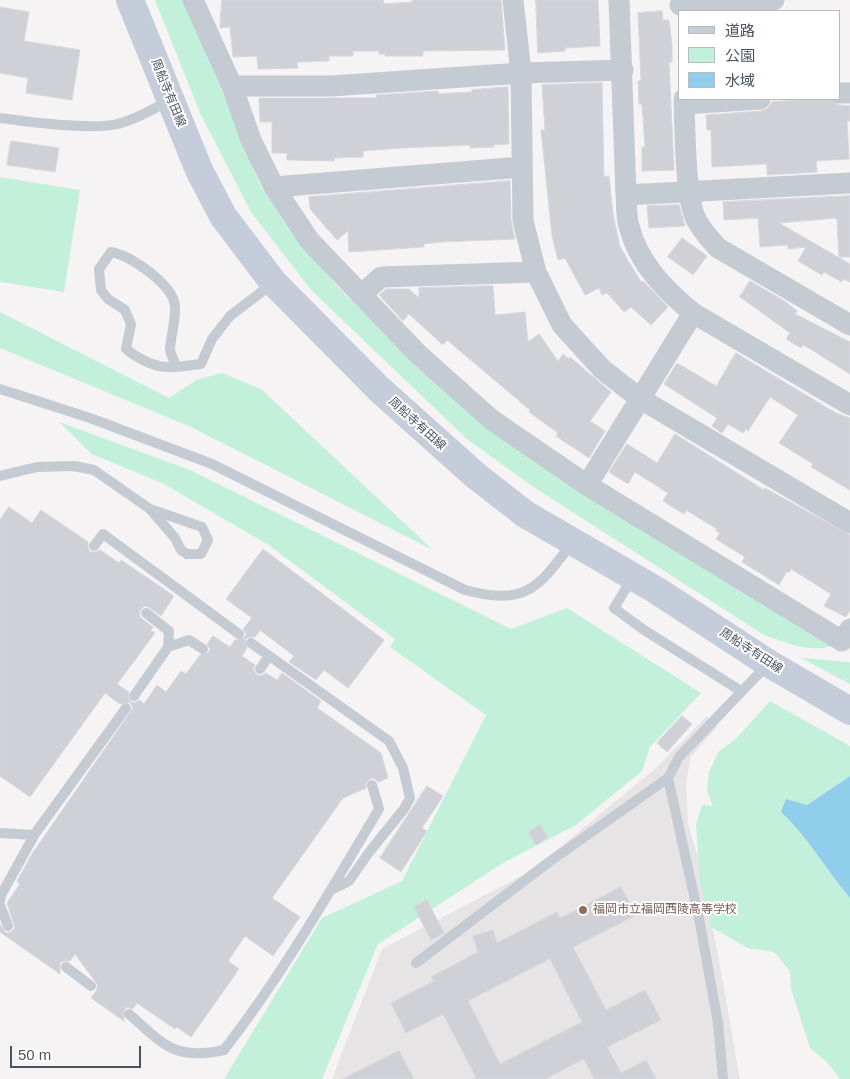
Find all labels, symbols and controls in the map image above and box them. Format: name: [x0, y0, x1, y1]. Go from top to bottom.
legend: [678, 10, 840, 100]
text: 道路: [725, 22, 755, 39]
text: 公園: [725, 47, 755, 64]
street label: 周船寺有田線: [148, 57, 188, 129]
text: 水域: [725, 72, 755, 89]
street label: 周船寺有田線: [385, 395, 449, 453]
street label: 周船寺有田線: [717, 625, 785, 677]
place label: 福岡市立福岡西陵高等学校: [593, 903, 737, 917]
marker: 福岡市立福岡西陵高等学校: [577, 904, 589, 916]
scale bar: [12, 1036, 144, 1068]
text: 50 m: [18, 1046, 51, 1063]

